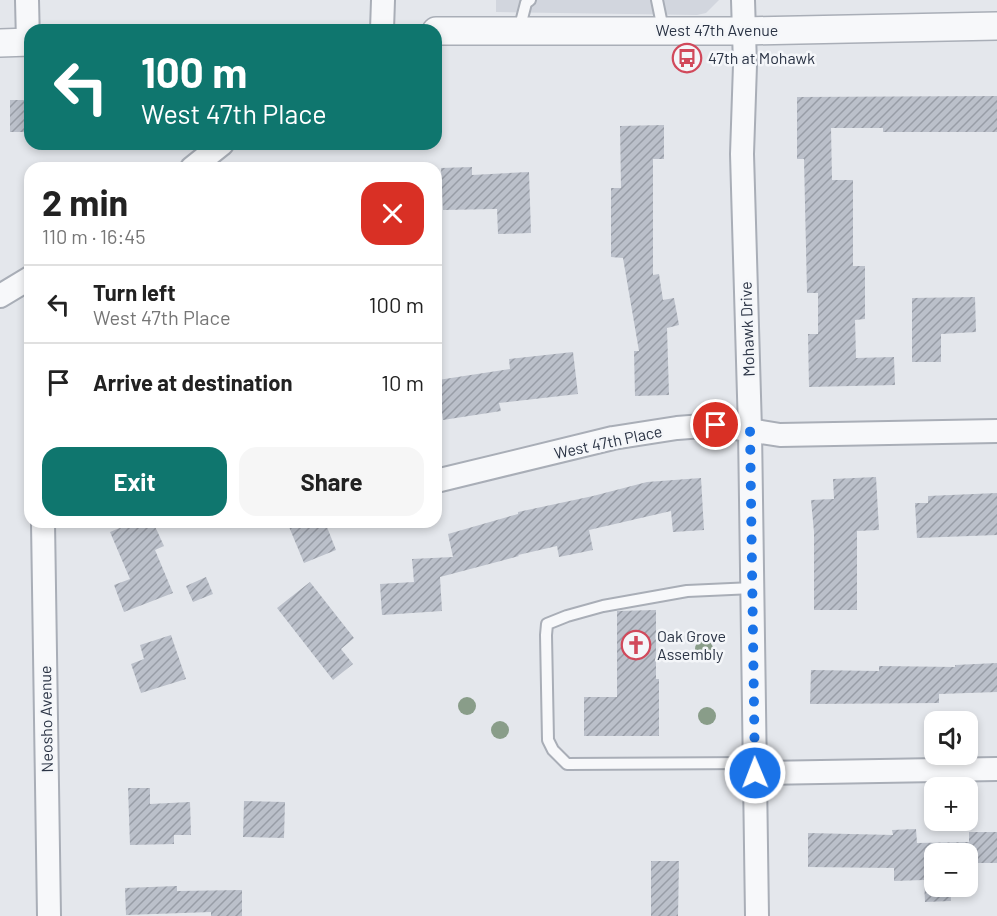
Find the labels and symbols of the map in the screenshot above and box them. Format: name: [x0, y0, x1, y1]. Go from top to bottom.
street label: West 47th Avenue: [656, 20, 778, 39]
bus stop icon: 47th at Mohawk: [671, 42, 703, 74]
place label: 47th at Mohawk: [708, 48, 815, 67]
street label: Mohawk Drive: [735, 281, 758, 377]
pin: [690, 399, 741, 450]
street label: West 47th Place: [552, 421, 664, 462]
place label: Oak Grove Assembly: [657, 626, 726, 663]
church icon: Oak Grove Assembly: [620, 629, 652, 661]
street label: Neosho Avenue: [35, 665, 56, 773]
position arrow: [723, 741, 787, 805]

